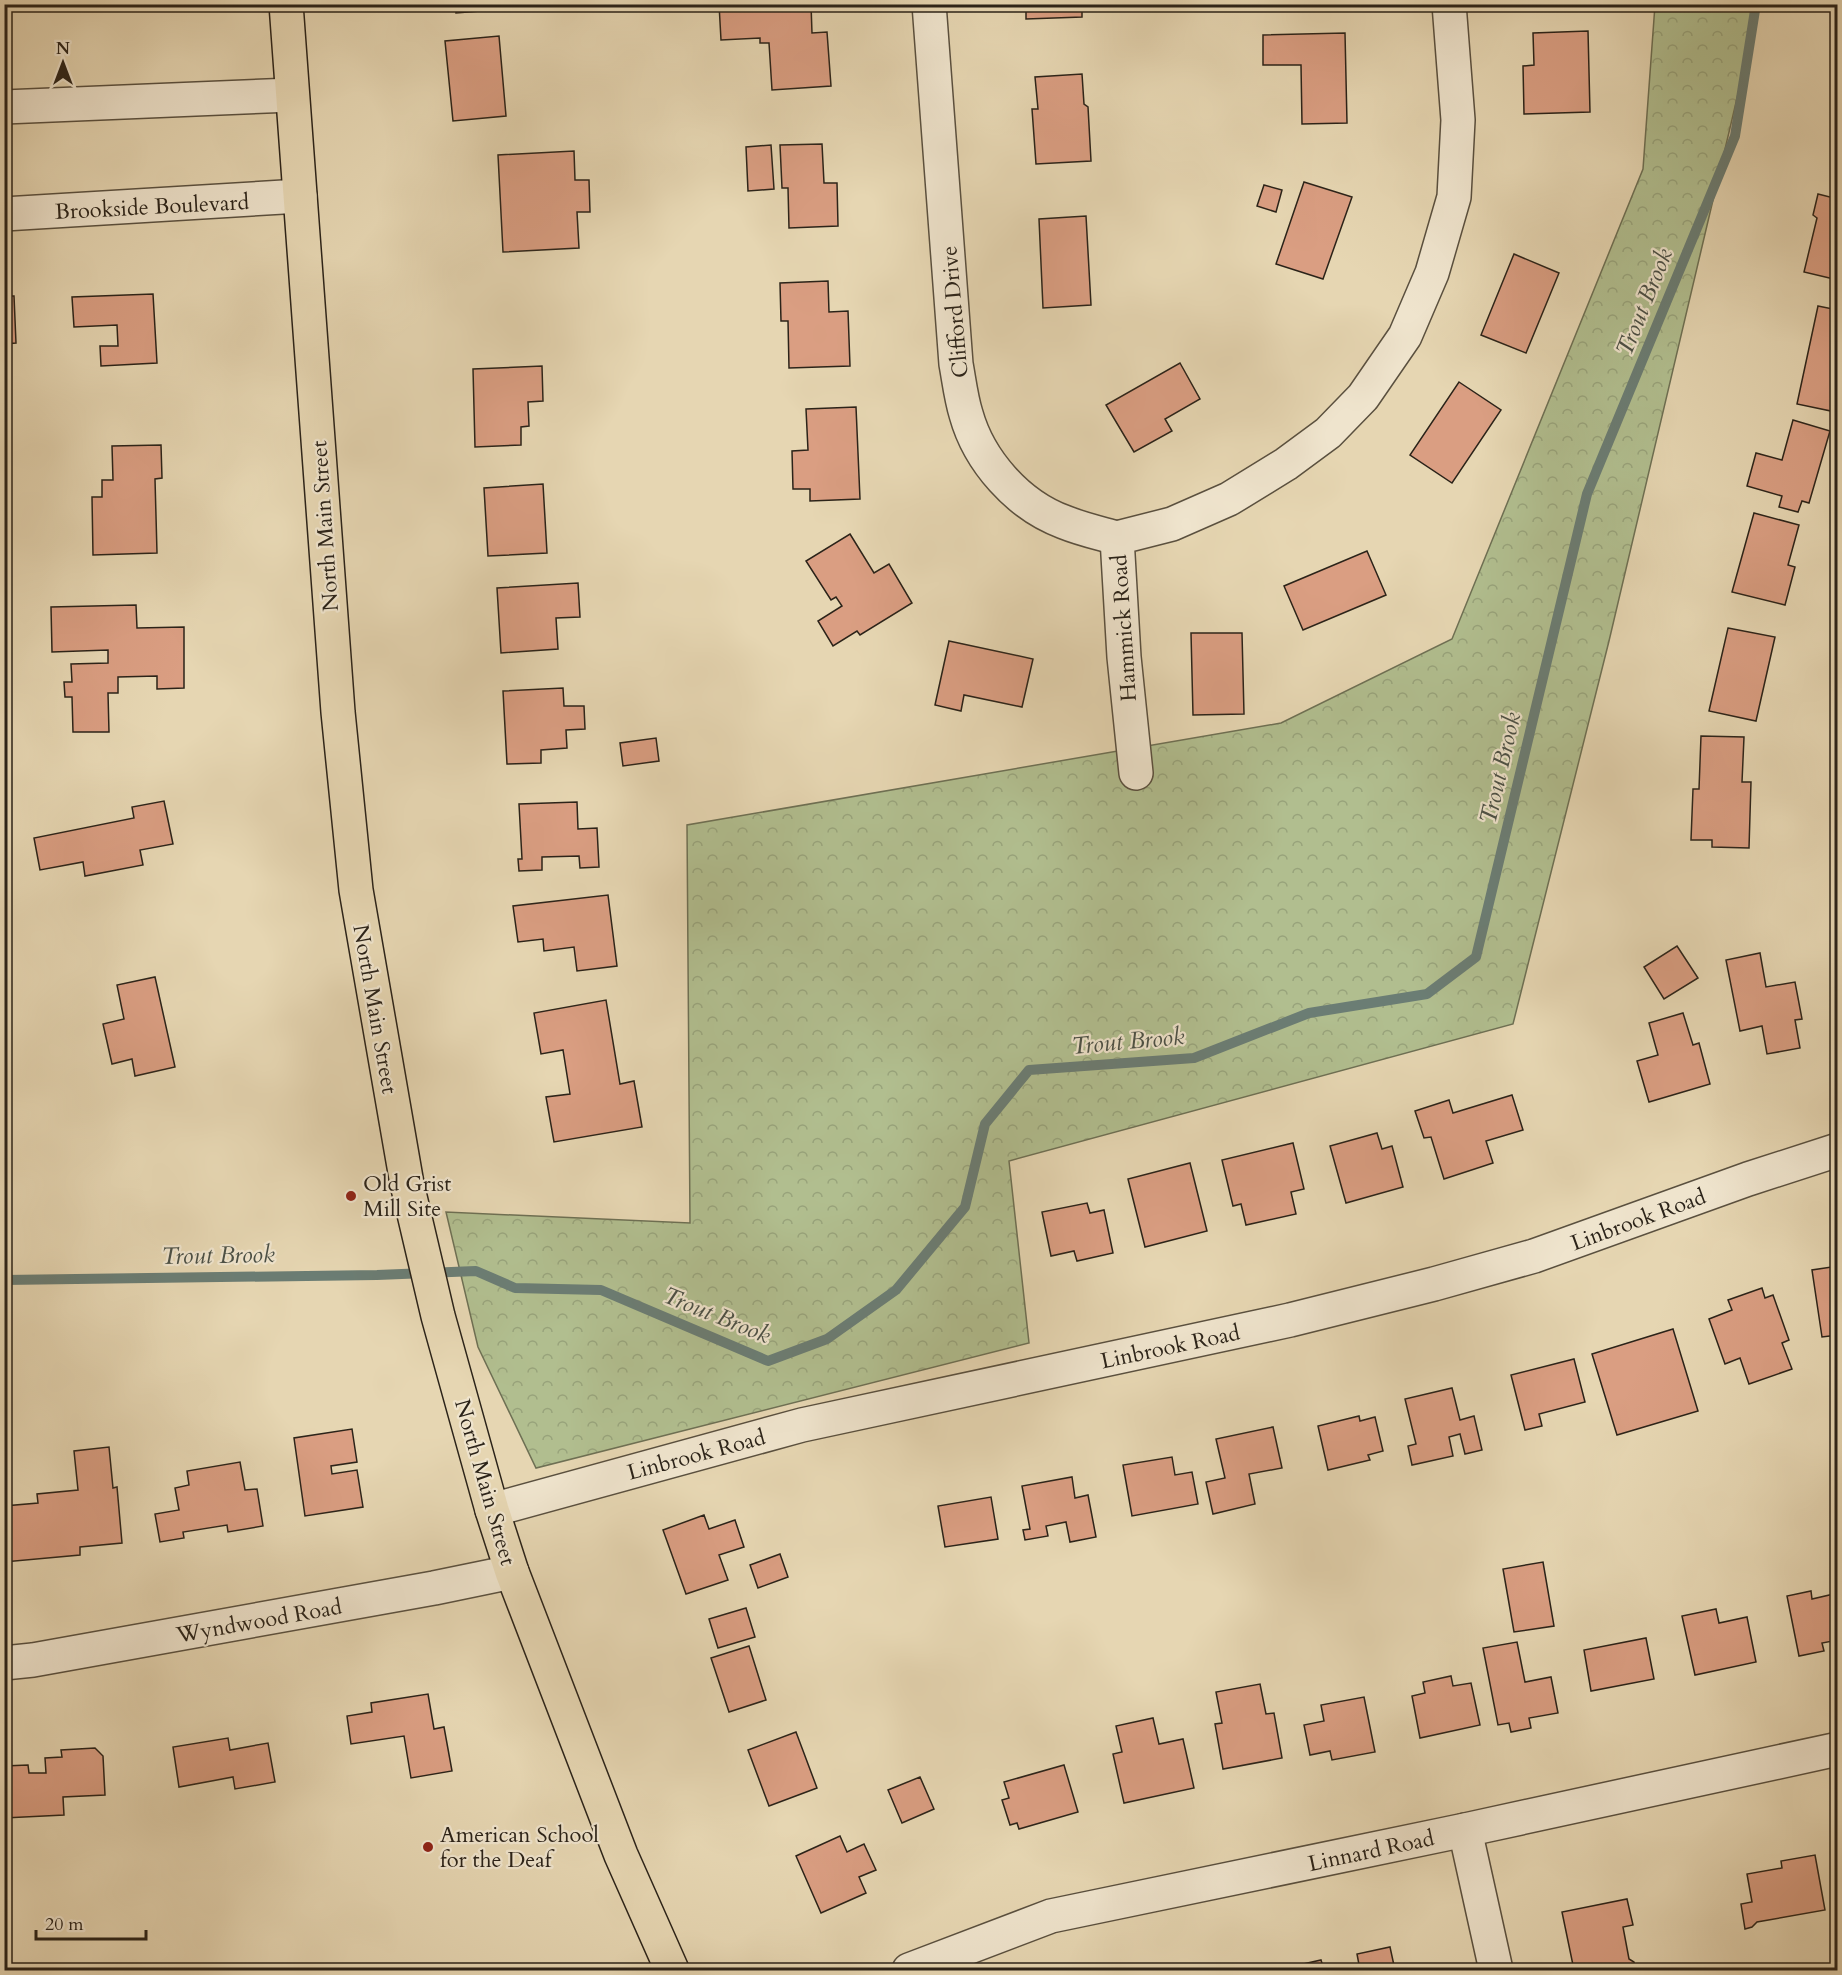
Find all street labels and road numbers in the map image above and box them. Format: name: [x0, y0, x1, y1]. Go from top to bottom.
street label: Brookside Boulevard: [54, 187, 250, 227]
street label: Clifford Drive: [934, 245, 976, 379]
street label: North Main Street: [304, 439, 346, 612]
street label: Hammick Road: [1104, 553, 1144, 702]
street label: North Main Street: [345, 922, 405, 1096]
street label: Linbrook Road: [1567, 1182, 1710, 1258]
street label: Linbrook Road: [1098, 1318, 1243, 1376]
street label: North Main Street: [447, 1396, 523, 1569]
street label: Linbrook Road: [624, 1422, 769, 1488]
street label: Wyndwood Road: [173, 1592, 345, 1650]
street label: Linnard Road: [1305, 1823, 1437, 1879]

